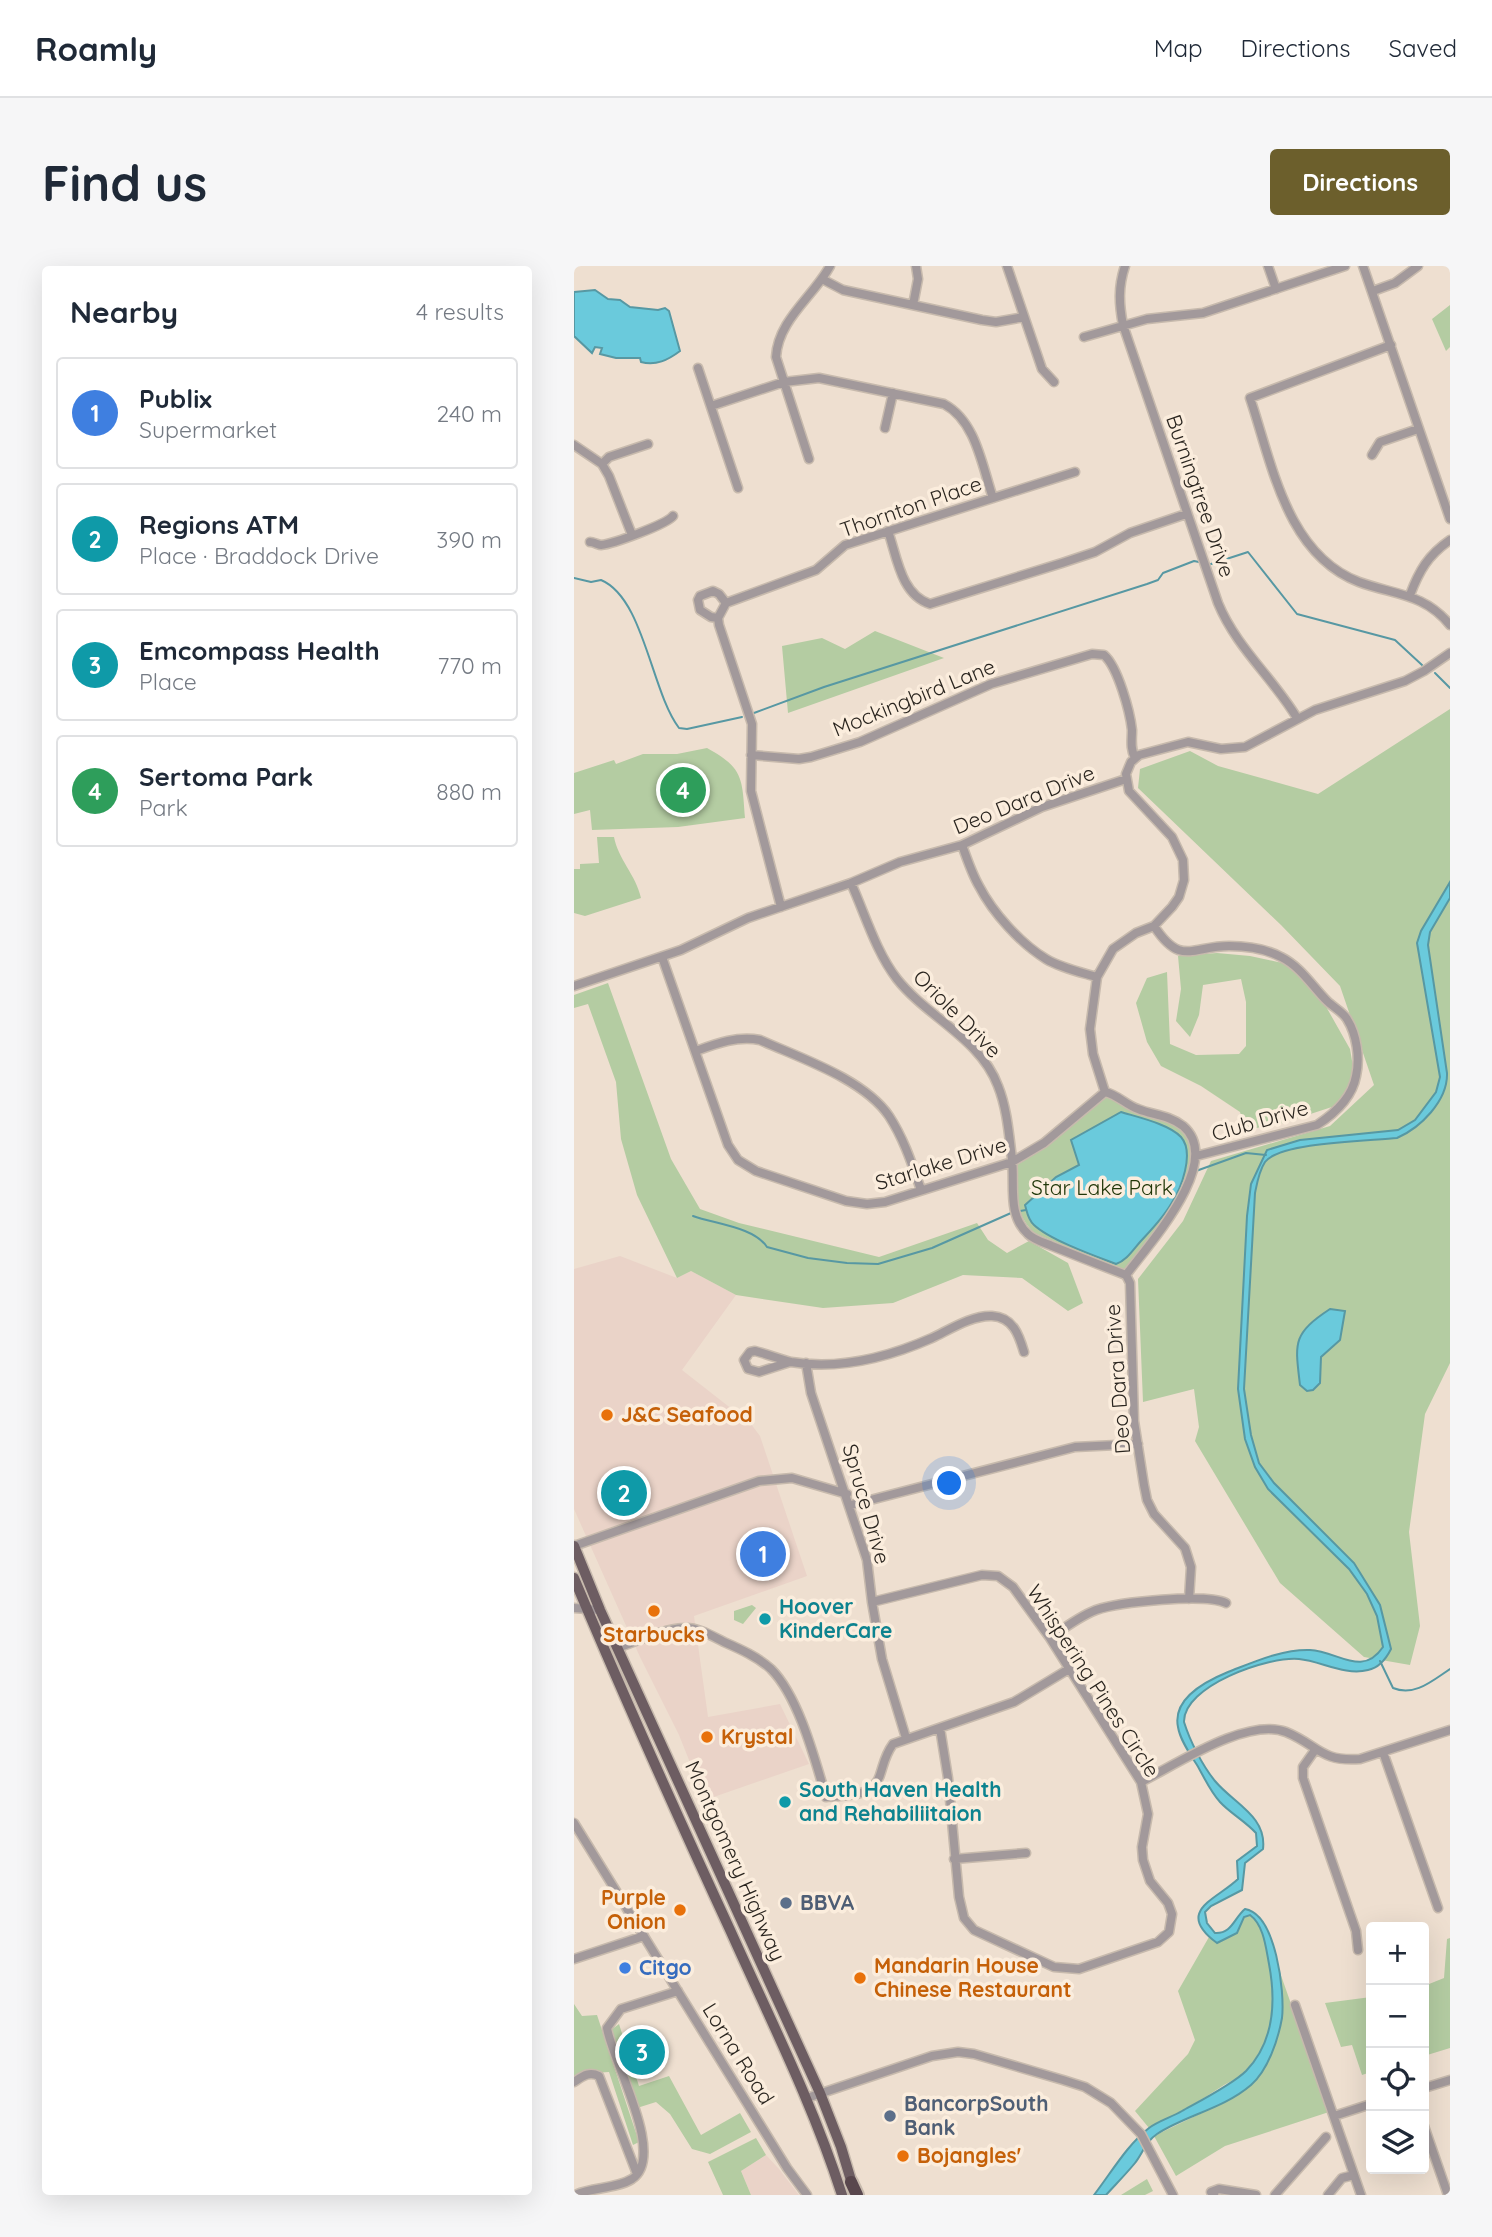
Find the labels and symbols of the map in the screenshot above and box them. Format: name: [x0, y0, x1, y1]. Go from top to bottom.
street label: Burningtree Drive: [1161, 411, 1241, 580]
street label: Thornton Place: [837, 470, 985, 542]
street label: Mockingbird Lane: [829, 653, 999, 742]
street label: Deo Dara Drive: [949, 759, 1098, 839]
pin: 4: [660, 764, 706, 816]
street label: Oriole Drive: [908, 964, 1007, 1063]
street label: Club Drive: [1208, 1094, 1311, 1146]
street label: Starlake Drive: [872, 1131, 1010, 1195]
park label: Star Lake Park: [1031, 1174, 1173, 1200]
street label: Deo Dara Drive: [1099, 1303, 1135, 1455]
place label: J&C Seafood: [621, 1401, 753, 1427]
marker: J&C Seafood: [599, 1407, 615, 1423]
street label: Spruce Drive: [837, 1441, 896, 1567]
your location: [932, 1466, 966, 1500]
pin: 2: [601, 1467, 647, 1519]
pin: 1: [740, 1528, 786, 1580]
street label: Whispering Pines Circle: [1022, 1579, 1166, 1782]
place label: Hoover KinderCare: [779, 1593, 892, 1643]
marker: Starbucks: [646, 1603, 662, 1619]
marker: Hoover KinderCare: [757, 1611, 773, 1627]
place label: Starbucks: [603, 1621, 705, 1647]
place label: Krystal: [721, 1723, 793, 1749]
marker: Krystal: [699, 1729, 715, 1745]
street label: Montgomery Highway: [680, 1756, 792, 1965]
place label: South Haven Health and Rehabiliitaion: [799, 1776, 1002, 1826]
marker: South Haven Health and Rehabiliitaion: [777, 1794, 793, 1810]
place label: Purple Onion: [601, 1884, 666, 1934]
place label: BBVA: [800, 1889, 855, 1915]
marker: BBVA: [778, 1895, 794, 1911]
marker: Purple Onion: [672, 1902, 688, 1918]
place label: Mandarin House Chinese Restaurant: [874, 1952, 1072, 2002]
place label: Citgo: [639, 1954, 692, 1980]
marker: Citgo: [617, 1960, 633, 1976]
marker: Mandarin House Chinese Restaurant: [852, 1970, 868, 1986]
street label: Lorna Road: [697, 1998, 780, 2109]
pin: 3: [619, 2026, 665, 2078]
place label: BancorpSouth Bank: [904, 2090, 1049, 2140]
marker: BancorpSouth Bank: [882, 2108, 898, 2124]
place label: Bojangles': [917, 2142, 1021, 2168]
marker: Bojangles': [895, 2148, 911, 2164]

